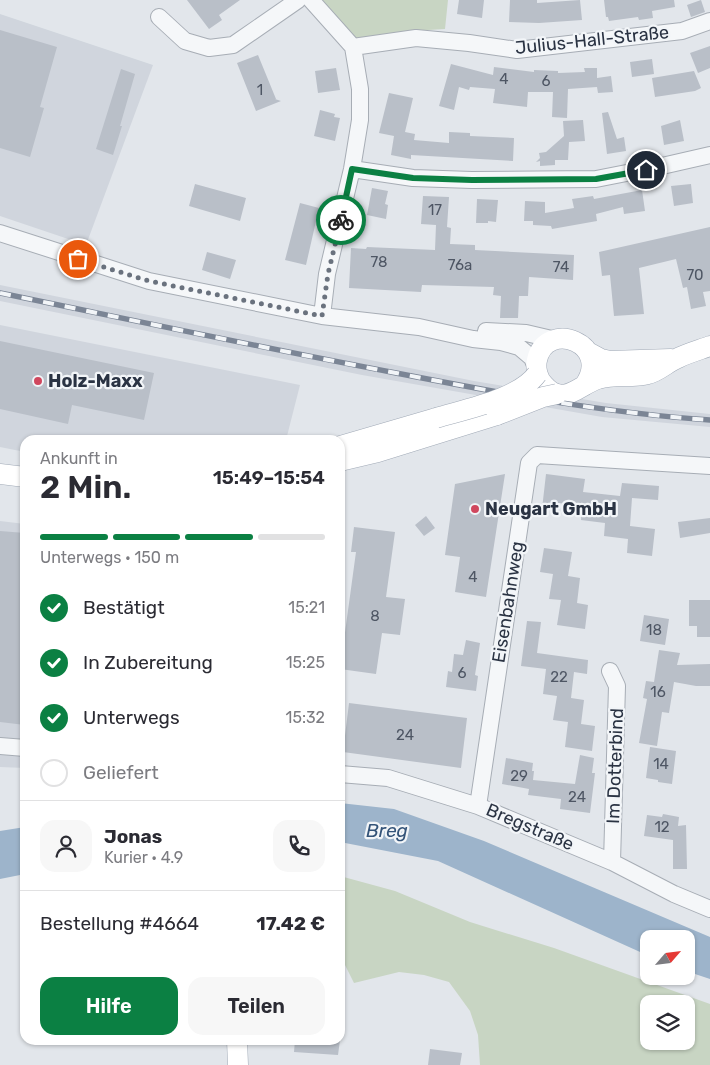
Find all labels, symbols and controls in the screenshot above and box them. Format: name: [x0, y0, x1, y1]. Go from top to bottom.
street label: Julius-Hall-Straße: [514, 21, 670, 59]
house number: 4: [499, 70, 509, 88]
house number: 6: [541, 72, 551, 90]
house number: 1: [257, 81, 263, 99]
pin: [625, 149, 667, 191]
icon: home: [632, 156, 660, 184]
courier: [316, 195, 366, 245]
house number: 17: [428, 201, 442, 219]
icon: bike: [327, 206, 355, 234]
pin: [57, 238, 99, 280]
icon: bag: [64, 245, 92, 273]
house number: 78: [370, 253, 388, 271]
house number: 76a: [448, 256, 472, 274]
house number: 74: [553, 258, 569, 276]
house number: 70: [686, 266, 704, 284]
place label: Holz-Maxx: [48, 370, 143, 392]
marker: Holz-Maxx: [32, 375, 44, 387]
text: Ankunft in: [40, 449, 118, 468]
text: 15:49–15:54: [213, 466, 325, 489]
text: 2 Min.: [40, 468, 131, 506]
place label: Neugart GmbH: [485, 498, 617, 520]
marker: Neugart GmbH: [469, 503, 481, 515]
street label: Eisenbahnweg: [488, 540, 528, 664]
text: Unterwegs · 150 m: [40, 548, 179, 567]
house number: 4: [468, 568, 478, 586]
icon: check: [40, 594, 68, 622]
text: Bestätigt: [83, 596, 165, 619]
text: 15:21: [288, 598, 325, 617]
house number: 8: [370, 607, 380, 625]
house number: 18: [646, 621, 662, 639]
icon: check: [40, 649, 68, 677]
text: In Zubereitung: [83, 651, 213, 674]
text: 15:25: [286, 653, 325, 672]
house number: 6: [457, 664, 467, 682]
house number: 22: [550, 668, 568, 686]
house number: 16: [650, 683, 666, 701]
icon: check: [40, 704, 68, 732]
text: Unterwegs: [83, 706, 180, 729]
text: 15:32: [286, 708, 325, 727]
street label: Im Dotterbind: [602, 708, 628, 824]
house number: 24: [396, 726, 414, 744]
house number: 14: [653, 755, 669, 773]
text: Geliefert: [83, 761, 159, 784]
house number: 29: [510, 767, 528, 785]
house number: 24: [568, 788, 586, 806]
street label: Bregstraße: [483, 799, 577, 855]
house number: 12: [654, 818, 670, 836]
water label: Breg: [366, 819, 408, 842]
button: person: [40, 820, 92, 872]
button: phone: [273, 820, 325, 872]
text: Jonas: [104, 825, 162, 848]
text: Kurier · 4.9: [104, 848, 183, 867]
text: Bestellung #4664: [40, 912, 199, 935]
text: 17.42 €: [256, 912, 325, 935]
north arrow: [640, 930, 695, 985]
map controls: [640, 930, 695, 1050]
button: Hilfe: [40, 977, 178, 1035]
button: Teilen: [188, 977, 325, 1035]
button: layers: [640, 995, 695, 1050]

